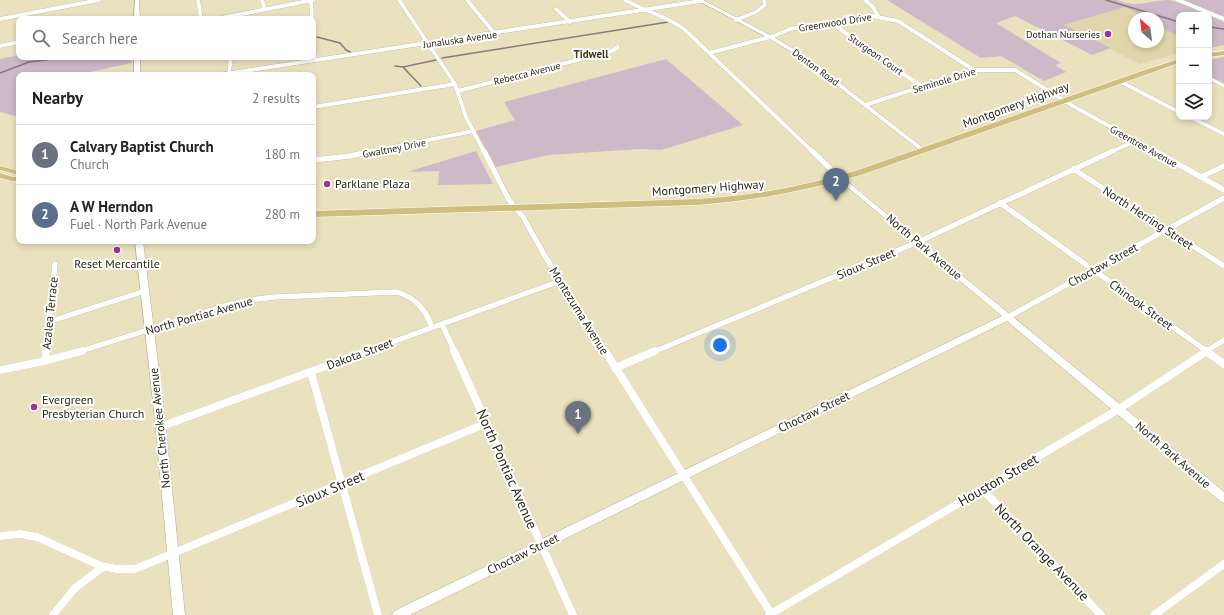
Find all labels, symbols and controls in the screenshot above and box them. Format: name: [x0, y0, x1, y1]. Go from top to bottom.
street label: Greenwood Drive: [798, 10, 872, 35]
north arrow: [1128, 12, 1164, 48]
map controls: [1176, 12, 1212, 120]
button: +: [1176, 12, 1212, 48]
search box: [16, 16, 316, 60]
icon: search: [30, 27, 52, 49]
street label: Junaluska Avenue: [421, 28, 498, 51]
place label: Dothan Nurseries: [1026, 28, 1100, 41]
text: Search here: [62, 29, 138, 48]
marker: Dothan Nurseries: [1103, 29, 1113, 39]
street label: Sturgeon Court: [846, 31, 906, 79]
street label: Denton Road: [790, 46, 842, 89]
district label: Tidwell: [573, 47, 609, 61]
button: −: [1176, 48, 1212, 84]
street label: Rebecca Avenue: [492, 59, 562, 88]
street label: Seminole Drive: [911, 65, 977, 96]
street label: Montgomery Highway: [961, 78, 1072, 131]
button: layers: [1176, 84, 1212, 120]
text: Nearby: [32, 87, 83, 109]
text: 2 results: [252, 90, 300, 107]
street label: Greentree Avenue: [1108, 122, 1180, 170]
street label: Gwaltney Drive: [361, 136, 427, 161]
text: Calvary Baptist Church: [70, 137, 214, 156]
text: 1: [41, 146, 49, 163]
text: 180 m: [265, 146, 300, 163]
text: Church: [70, 156, 109, 173]
pin: 2: [823, 168, 849, 201]
place label: Parklane Plaza: [335, 176, 410, 191]
street label: Montgomery Highway: [651, 176, 765, 199]
marker: Parklane Plaza: [322, 179, 332, 189]
street label: North Herring Street: [1100, 183, 1196, 253]
text: A W Herndon: [70, 197, 153, 216]
text: 2: [41, 206, 49, 223]
text: 280 m: [265, 206, 300, 223]
street label: North Park Avenue: [883, 210, 965, 283]
text: Fuel · North Park Avenue: [70, 216, 207, 233]
street label: Choctaw Street: [1065, 239, 1140, 290]
street label: Sioux Street: [834, 244, 897, 283]
marker: Reset Mercantile: [112, 245, 122, 255]
place label: Reset Mercantile: [74, 256, 160, 271]
street label: Montezuma Avenue: [547, 264, 612, 357]
street label: Azalea Terrace: [38, 276, 61, 350]
street label: Chinook Street: [1106, 276, 1176, 333]
street label: North Pontiac Avenue: [144, 293, 254, 338]
street label: Dakota Street: [325, 335, 395, 373]
your location: [710, 335, 730, 355]
street label: North Cherokee Avenue: [146, 367, 173, 489]
street label: Choctaw Street: [776, 388, 852, 435]
place label: Evergreen Presbyterian Church: [42, 392, 144, 421]
pin: 1: [565, 401, 591, 434]
marker: Evergreen Presbyterian Church: [29, 402, 39, 412]
street label: North Pontiac Avenue: [473, 406, 541, 532]
street label: North Park Avenue: [1133, 418, 1214, 491]
street label: Houston Street: [955, 450, 1042, 510]
street label: Sioux Street: [293, 466, 367, 511]
street label: North Orange Avenue: [991, 499, 1093, 605]
street label: Choctaw Street: [485, 530, 561, 577]

